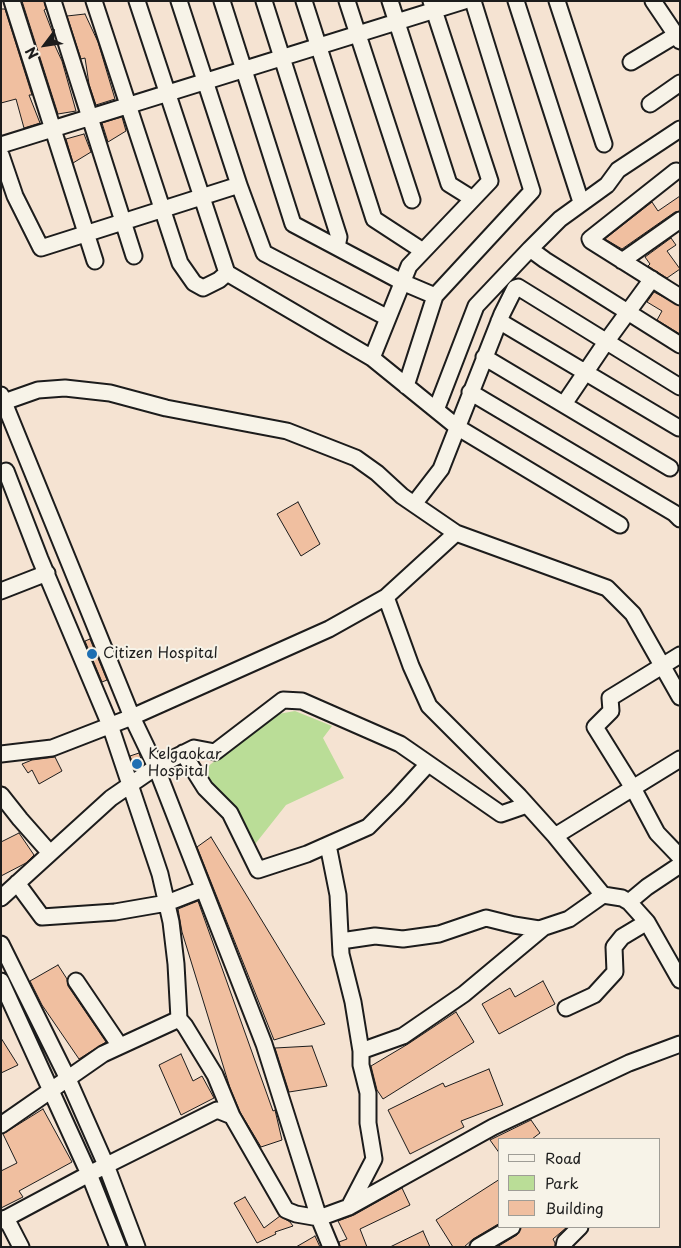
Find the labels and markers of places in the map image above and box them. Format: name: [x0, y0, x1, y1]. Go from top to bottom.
place label: Citizen Hospital: [103, 645, 218, 663]
marker: Citizen Hospital: [85, 647, 99, 661]
place label: Kelgaokar Hospital: [148, 746, 222, 781]
marker: Kelgaokar Hospital: [130, 757, 144, 771]

